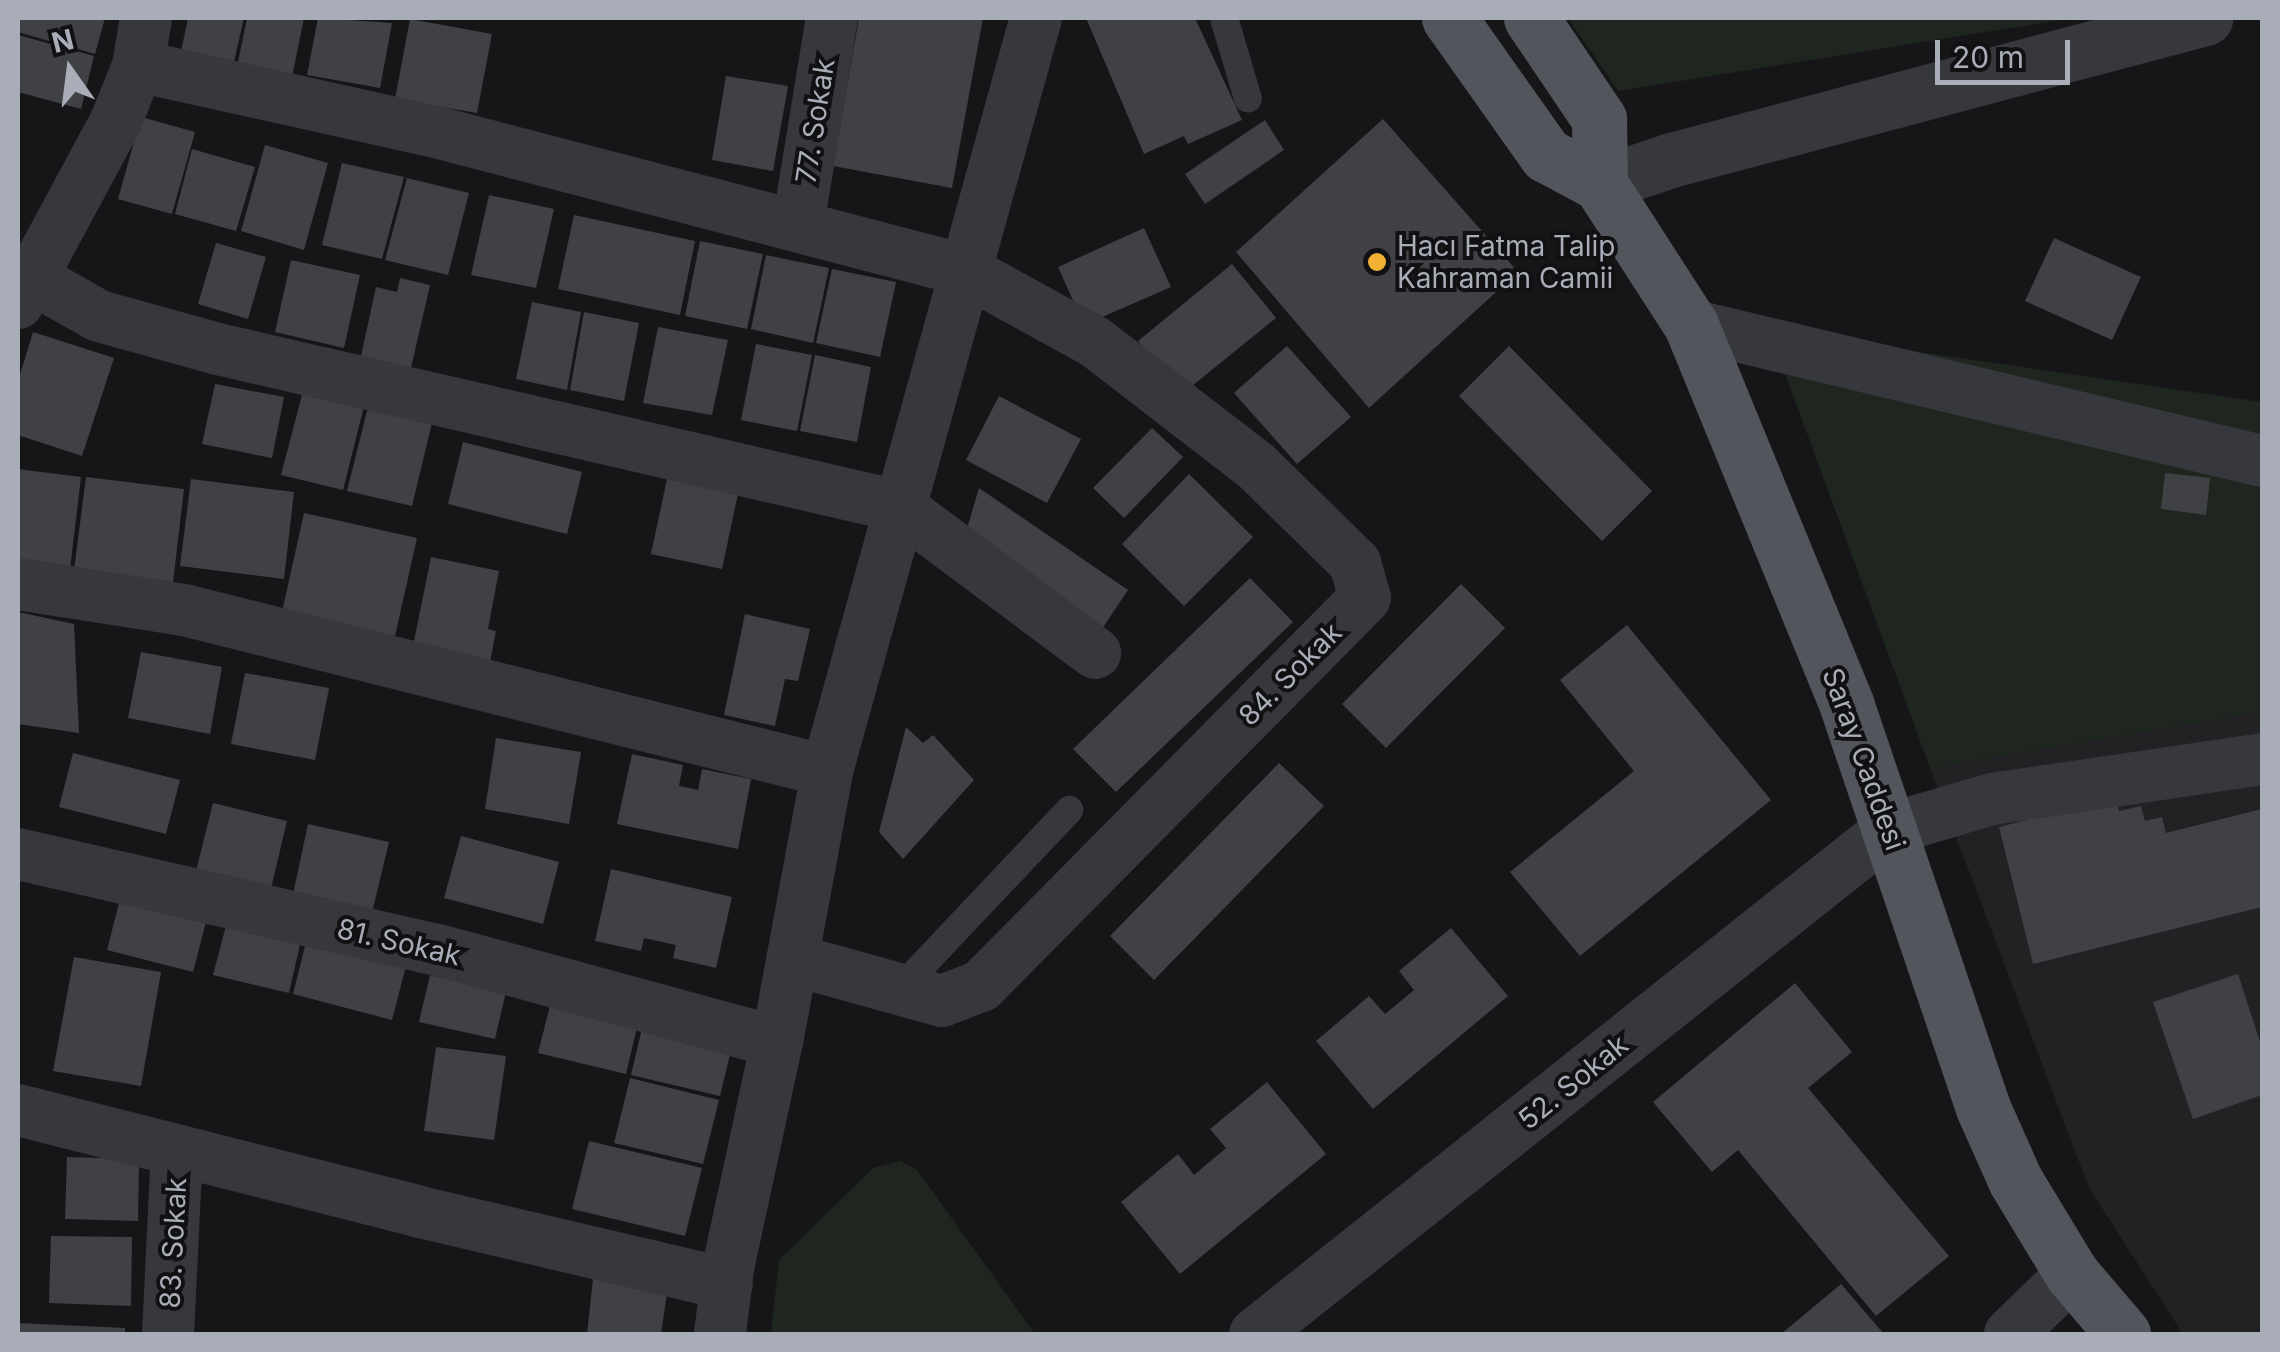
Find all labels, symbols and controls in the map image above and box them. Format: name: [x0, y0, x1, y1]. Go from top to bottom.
north arrow: [20, 20, 120, 120]
scale bar: [1940, 20, 2075, 82]
text: N: [48, 22, 77, 60]
text: 20 m: [1952, 39, 2024, 75]
street label: 77. Sokak: [789, 56, 841, 186]
place label: Hacı Fatma Talip Kahraman Camii: [1397, 229, 1615, 295]
marker: Hacı Fatma Talip Kahraman Camii: [1366, 251, 1388, 273]
street label: 84. Sokak: [1232, 616, 1348, 732]
street label: Saray Caddesi: [1815, 663, 1913, 855]
street label: 81. Sokak: [334, 911, 464, 973]
street label: 52. Sokak: [1511, 1028, 1635, 1136]
street label: 83. Sokak: [153, 1177, 193, 1309]

